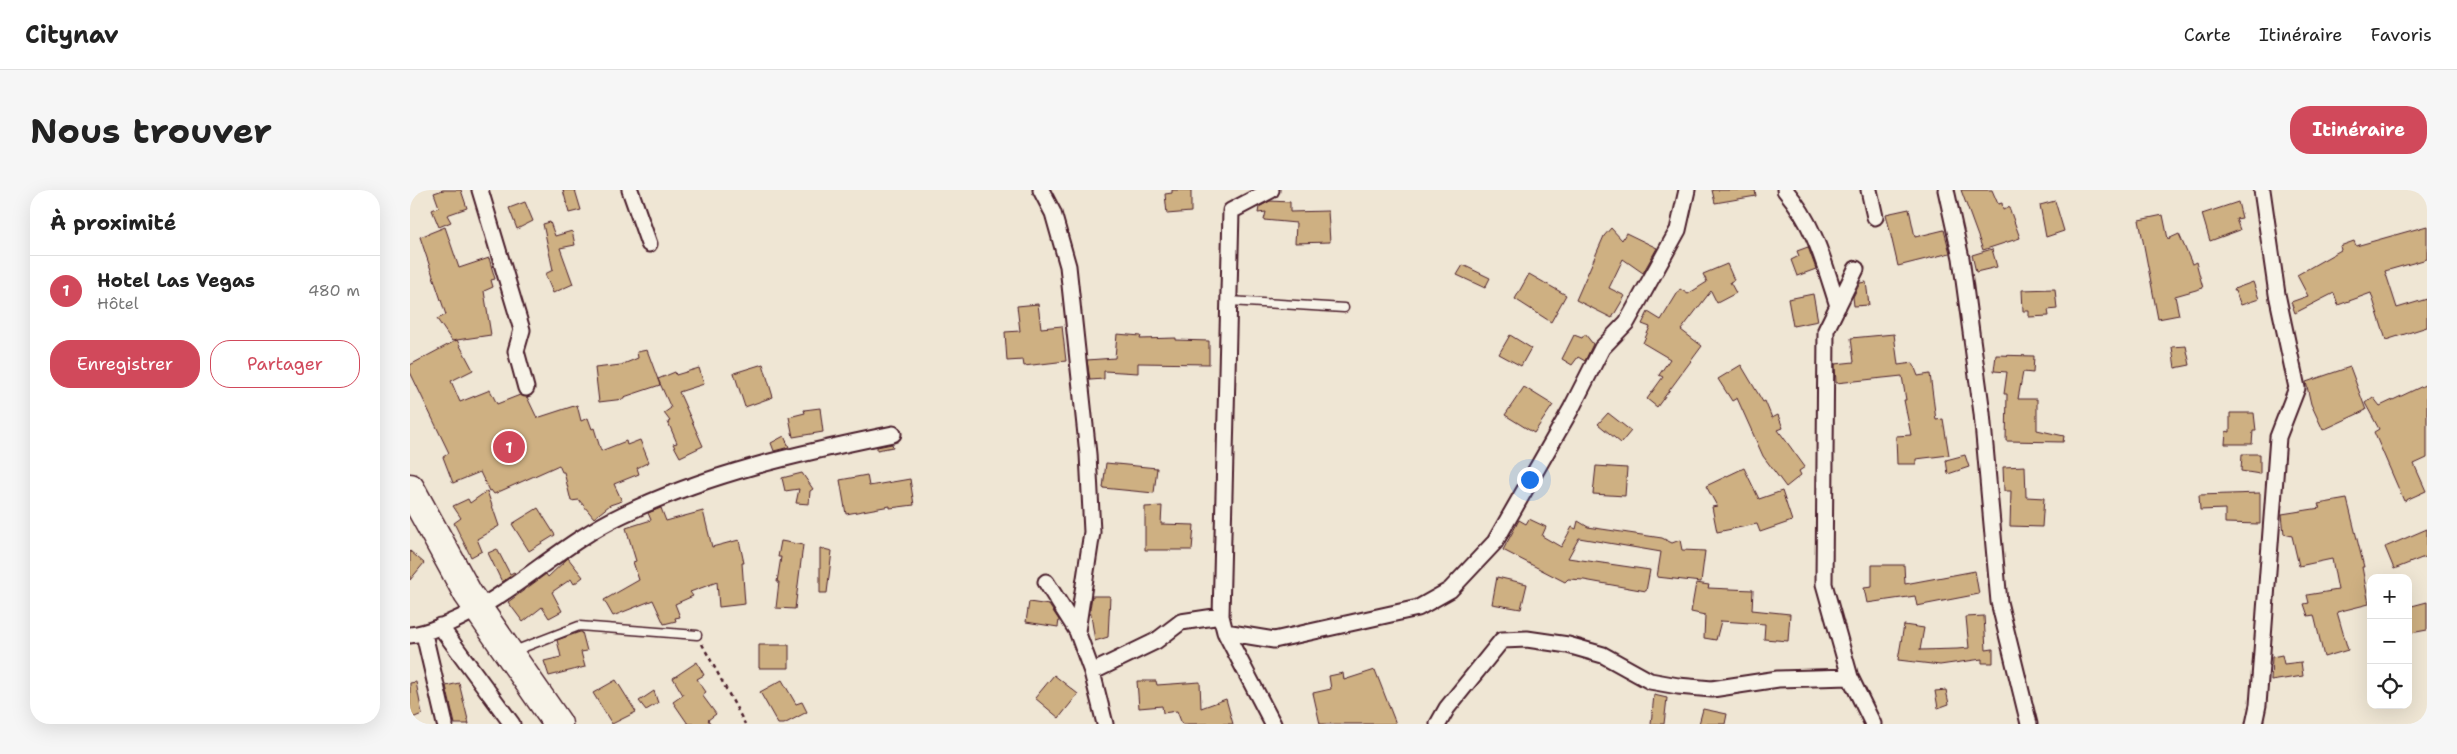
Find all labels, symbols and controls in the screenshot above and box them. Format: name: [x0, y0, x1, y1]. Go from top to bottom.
text: Citynav: [25, 19, 119, 51]
text: Carte: [2184, 23, 2231, 47]
text: Itinéraire: [2259, 23, 2343, 47]
text: Favoris: [2371, 23, 2432, 47]
button: Itinéraire: [2290, 106, 2427, 154]
text: Nous trouver: [30, 107, 272, 154]
text: À proximité: [50, 209, 176, 237]
text: Hotel Las Vegas: [97, 268, 255, 293]
text: 1: [62, 280, 70, 301]
text: 480 m: [308, 280, 360, 301]
text: Hôtel: [97, 293, 139, 314]
button: Enregistrer: [50, 340, 200, 388]
button: Partager: [210, 340, 360, 388]
pin: 1: [493, 428, 525, 466]
your location: [1517, 467, 1543, 493]
map controls: [2367, 574, 2412, 709]
button: +: [2367, 574, 2412, 619]
button: −: [2367, 619, 2412, 664]
button: locate: [2367, 664, 2412, 709]

